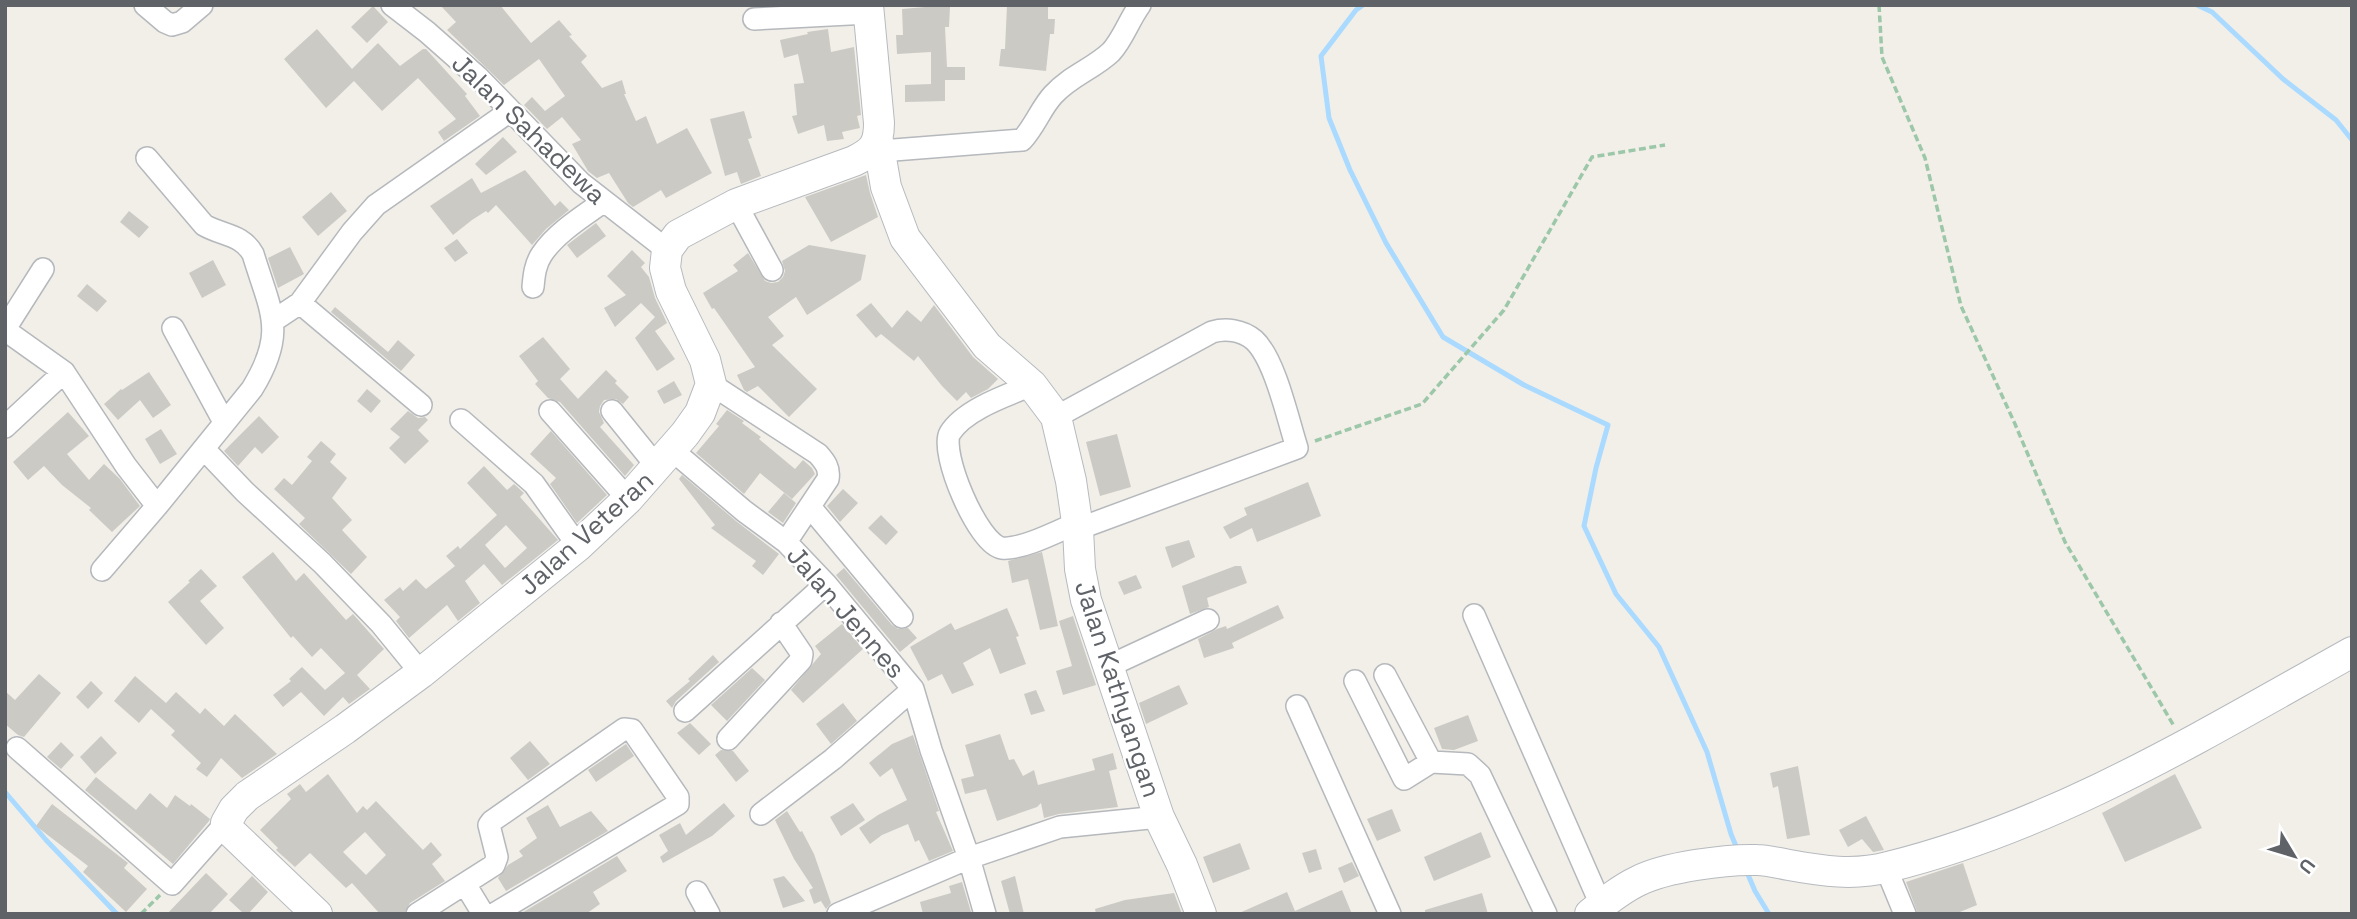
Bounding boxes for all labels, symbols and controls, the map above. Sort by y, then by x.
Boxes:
street label: Jalan Sahadewa [444,46,614,212]
street label: Jalan Veteran [511,463,661,603]
street label: Jalan Jennes [779,539,913,685]
street label: Jalan Kathyangan [1067,576,1169,802]
north arrow [2259,821,2329,891]
text: U [2293,853,2321,879]

